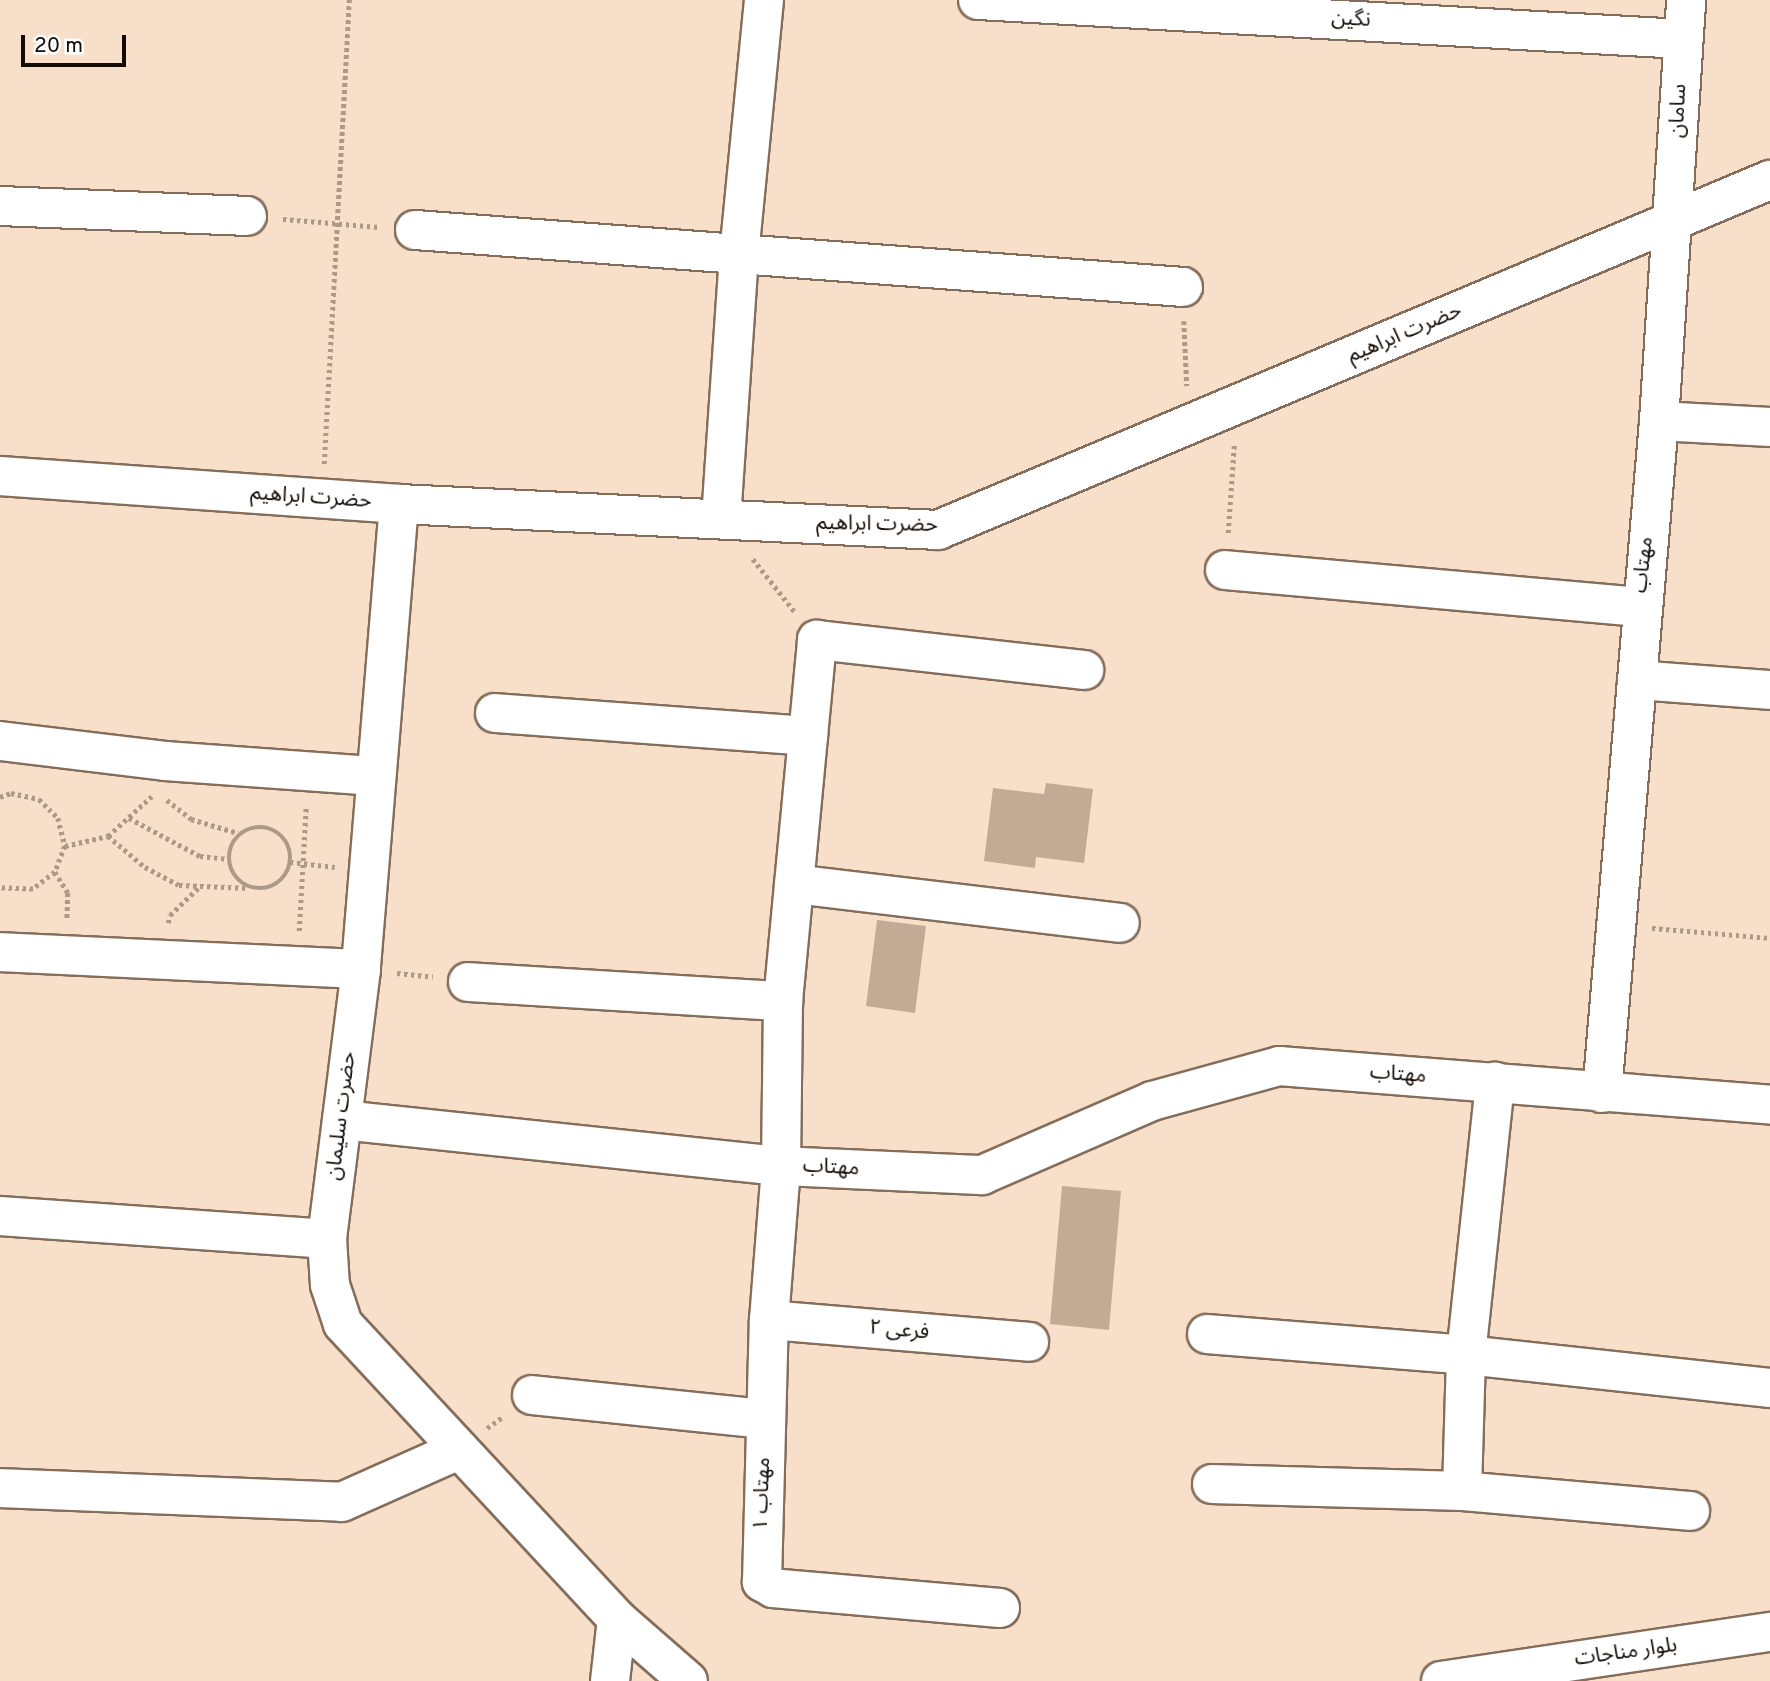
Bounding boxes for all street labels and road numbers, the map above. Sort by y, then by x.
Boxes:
street label: نگین [1331,6,1371,34]
street label: سامان [1665,83,1693,139]
street label: حضرت ابراهیم [1344,299,1466,369]
street label: حضرت ابراهیم [250,481,372,515]
street label: حضرت ابراهیم [816,511,938,539]
street label: مهتاب [1629,536,1659,594]
street label: حضرت سلیمان [322,1050,362,1182]
street label: مهتاب [1369,1060,1427,1090]
street label: مهتاب [802,1154,860,1182]
street label: فرعی ۲ [868,1316,930,1346]
street label: مهتاب ۱ [749,1457,777,1531]
street label: بلوار مناجات [1573,1633,1679,1673]

